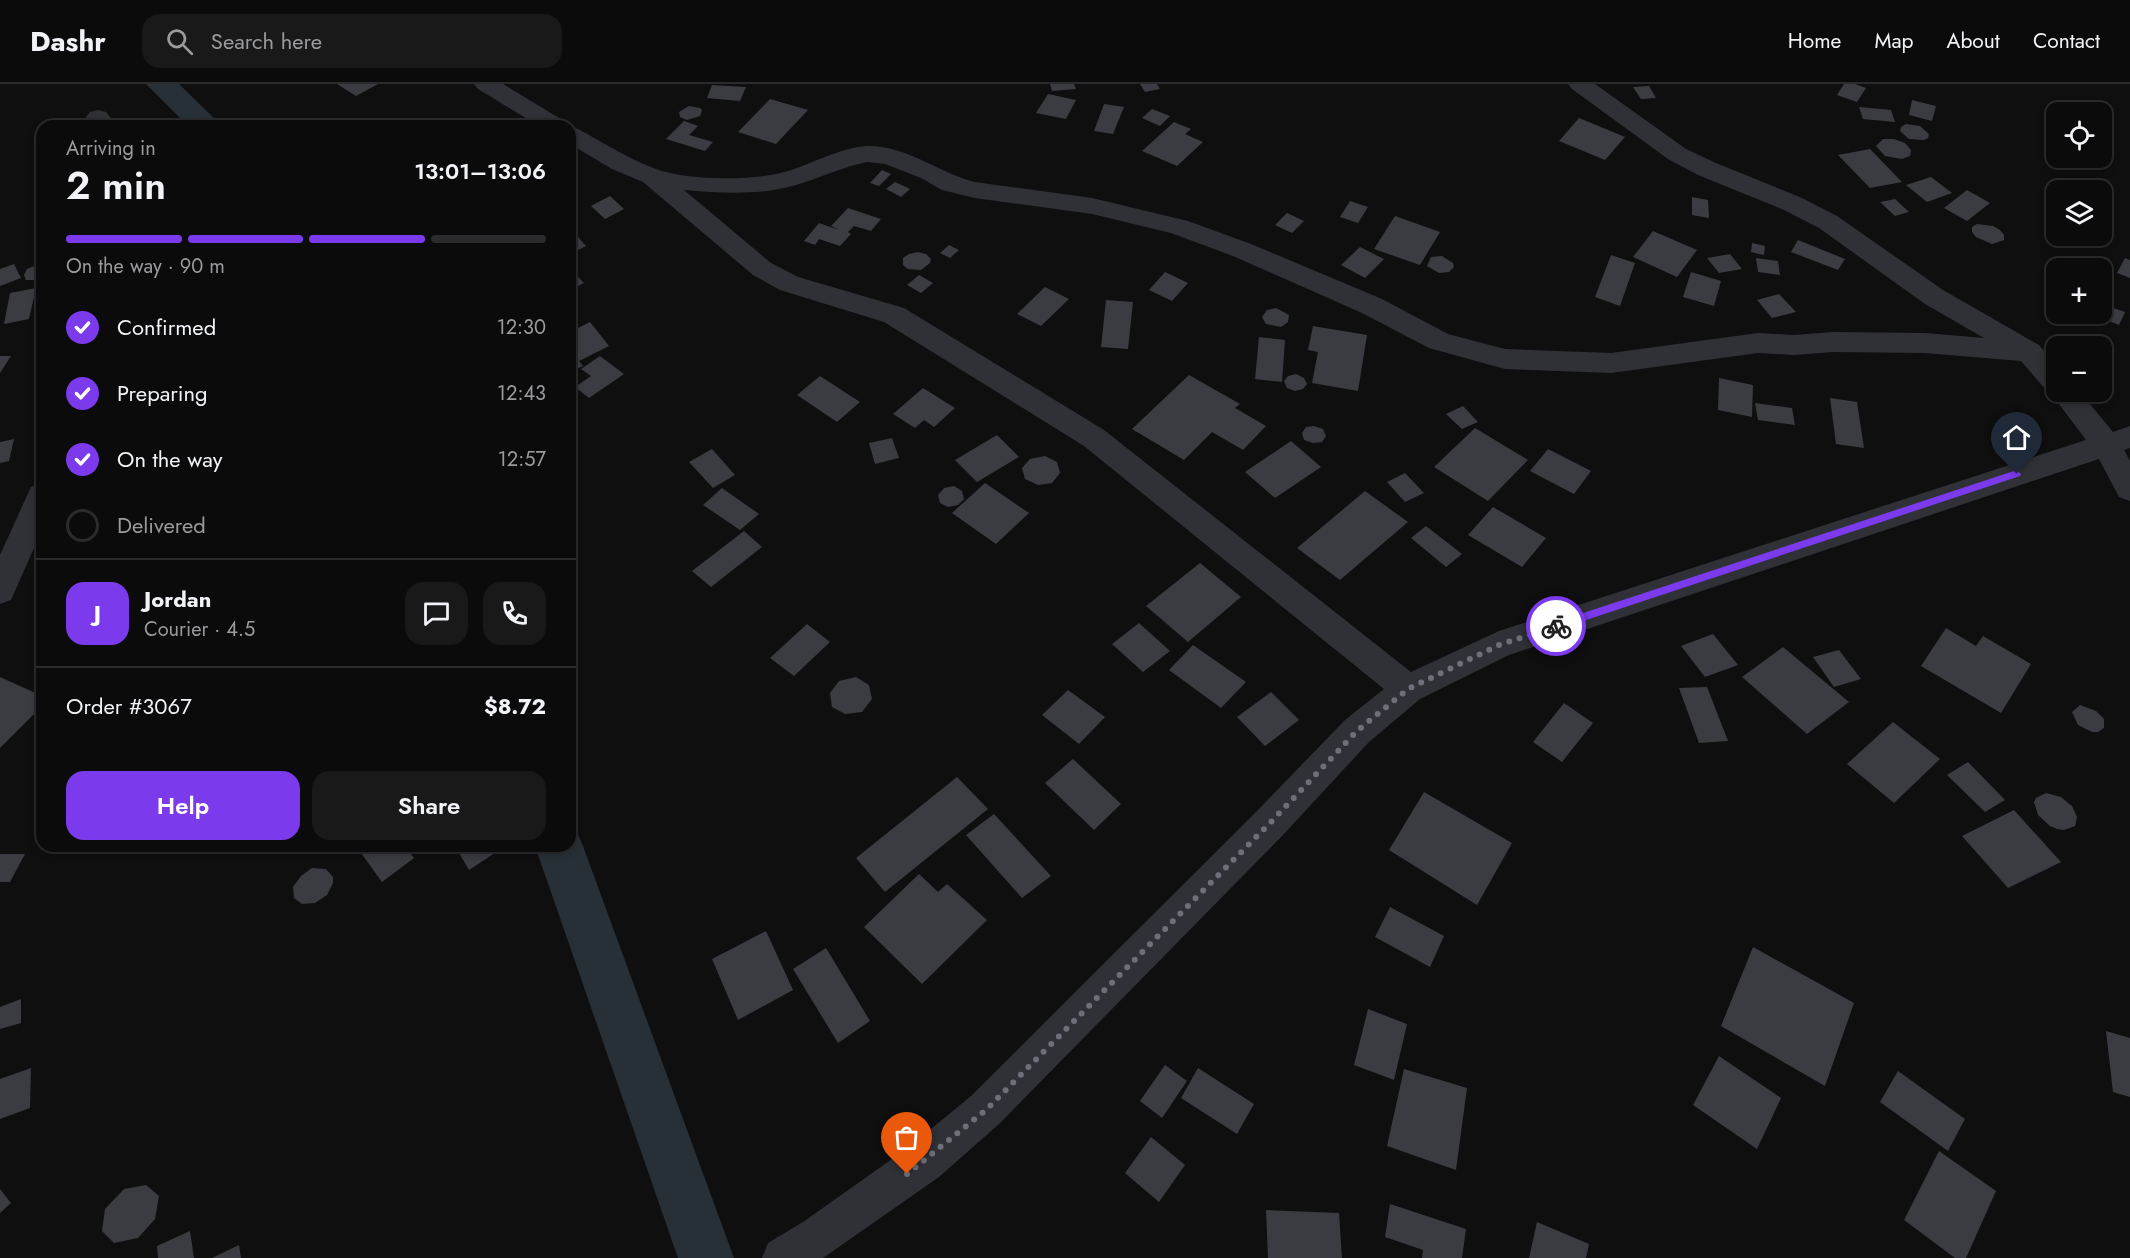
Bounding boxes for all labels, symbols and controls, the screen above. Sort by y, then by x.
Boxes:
search box [142,14,562,68]
text: Dashr [30,21,106,62]
icon: search [163,25,196,58]
text: Search here [211,25,322,57]
text: Home [1788,26,1841,56]
text: Map [1874,26,1914,56]
text: About [1947,26,2000,56]
text: Contact [2033,26,2100,56]
map controls [2046,102,2112,402]
button: locate [2046,102,2112,168]
text: Arriving in [66,134,156,163]
text: 13:01–13:06 [414,155,546,187]
text: 2 min [66,157,166,214]
button: layers [2046,180,2112,246]
text: On the way · 90 m [66,252,225,281]
button: + [2046,258,2112,324]
icon: check [66,311,99,344]
text: Confirmed [117,311,216,343]
text: 12:30 [497,313,546,342]
button: − [2046,336,2112,402]
icon: check [66,377,99,410]
text: Preparing [117,377,208,409]
text: 12:43 [497,379,546,408]
pin [1991,412,2042,474]
icon: home [2000,421,2033,454]
icon: check [66,443,99,476]
text: On the way [117,443,222,475]
text: 12:57 [498,445,546,474]
text: Delivered [117,509,206,541]
button: chat [405,582,468,645]
button: phone [483,582,546,645]
text: Jordan [144,583,211,615]
courier [1526,596,1586,656]
text: J [94,597,101,629]
icon: bike [1540,610,1573,643]
text: Courier · 4.5 [144,615,255,644]
text: Order #3067 [66,690,192,722]
text: $8.72 [484,690,546,722]
button: Help [66,771,300,840]
button: Share [312,771,546,840]
pin [881,1112,932,1174]
icon: bag [890,1121,923,1154]

